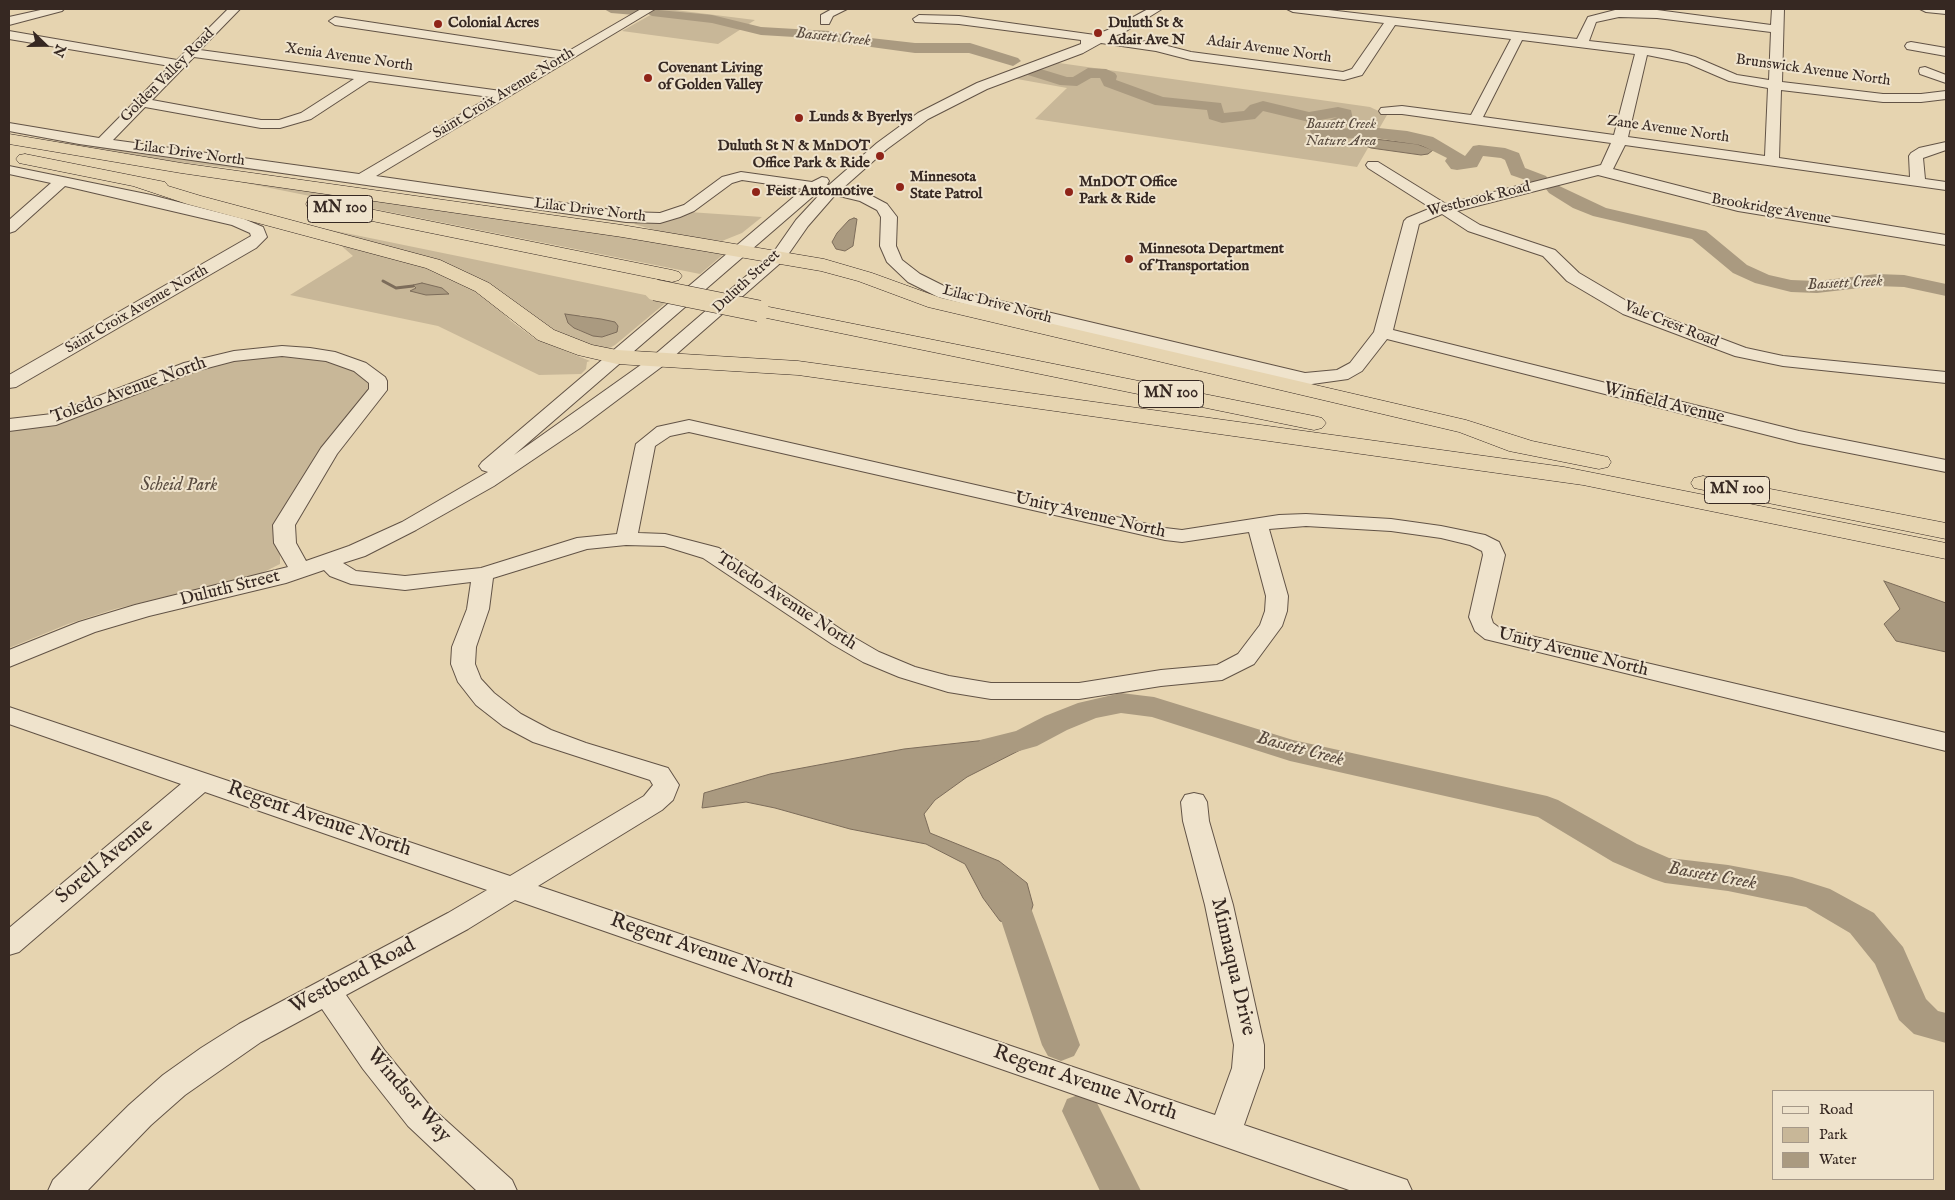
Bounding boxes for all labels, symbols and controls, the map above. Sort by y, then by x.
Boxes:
place label: Colonial Acres [448,15,539,33]
place label: Duluth St & Adair Ave N [1108,15,1185,50]
marker: Colonial Acres [432,18,444,30]
north arrow [20,20,70,70]
street label: Golden Valley Road [117,25,219,127]
water label: Bassett Creek [795,25,871,51]
marker: Duluth St & Adair Ave N [1092,27,1104,39]
street label: Adair Avenue North [1205,32,1333,68]
street label: Xenia Avenue North [284,40,414,76]
text: N [48,42,70,60]
street label: Saint Croix Avenue North [430,45,578,143]
street label: Brunswick Avenue North [1734,51,1892,91]
place label: Covenant Living of Golden Valley [658,60,763,95]
marker: Covenant Living of Golden Valley [642,72,654,84]
place label: Lunds & Byerlys [809,109,913,127]
marker: Lunds & Byerlys [793,112,805,124]
street label: Zane Avenue North [1606,112,1730,148]
park label: Bassett Creek Nature Area [1306,116,1376,151]
street label: Lilac Drive North [132,137,246,171]
place label: Duluth St N & MnDOT Office Park & Ride [718,138,870,173]
marker: Duluth St N & MnDOT Office Park & Ride [874,150,886,162]
place label: Minnesota State Patrol [910,169,982,204]
place label: MnDOT Office Park & Ride [1079,174,1177,209]
street label: Westbrook Road [1426,178,1532,222]
marker: Minnesota State Patrol [894,181,906,193]
place label: Feist Automotive [766,183,873,201]
marker: Feist Automotive [750,186,762,198]
marker: MnDOT Office Park & Ride [1063,186,1075,198]
street label: Brookridge Avenue [1710,191,1832,229]
road number: MN 100 [308,195,372,222]
street label: Lilac Drive North [533,195,647,227]
place label: Minnesota Department of Transportation [1139,241,1284,276]
street label: Duluth Street [710,246,784,318]
marker: Minnesota Department of Transportation [1123,253,1135,265]
street label: Saint Croix Avenue North [62,262,212,358]
water label: Bassett Creek [1807,272,1883,296]
street label: Lilac Drive North [940,282,1054,328]
street label: Vale Crest Road [1621,298,1721,352]
street label: Toledo Avenue North [48,353,210,429]
street label: Winfield Avenue [1601,379,1727,429]
road number: MN 100 [1138,380,1204,408]
park label: Scheid Park [141,475,217,497]
road number: MN 100 [1704,476,1770,504]
street label: Unity Avenue North [1012,488,1168,544]
street label: Toledo Avenue North [712,548,860,656]
street label: Duluth Street [178,566,282,612]
street label: Unity Avenue North [1496,624,1650,682]
water label: Bassett Creek [1254,727,1346,773]
street label: Regent Avenue North [224,777,414,863]
street label: Sorell Avenue [51,814,159,910]
water label: Bassett Creek [1666,858,1758,896]
street label: Minnaqua Drive [1204,896,1260,1038]
street label: Regent Avenue North [607,909,797,995]
street label: Westbend Road [286,933,420,1021]
street label: Regent Avenue North [990,1041,1180,1127]
street label: Windsor Way [360,1044,456,1148]
legend [1772,1090,1935,1180]
text: Road [1819,1100,1853,1119]
text: Park [1819,1125,1848,1144]
text: Water [1819,1150,1856,1169]

